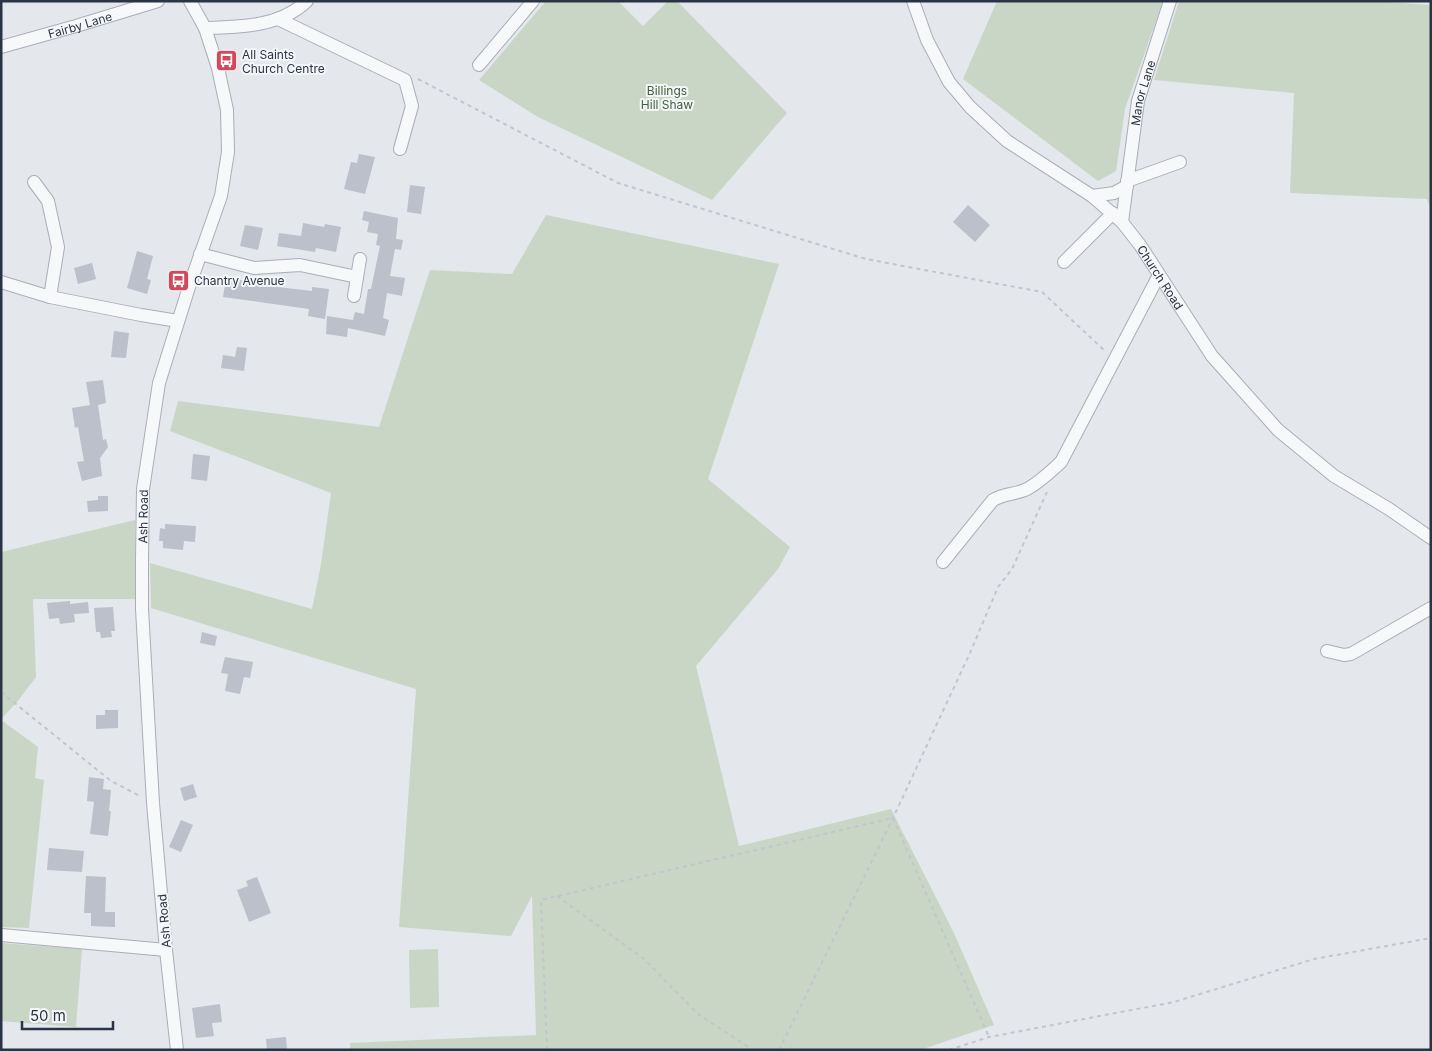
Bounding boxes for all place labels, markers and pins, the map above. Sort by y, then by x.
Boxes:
place label: All Saints Church Centre [242,47,325,76]
bus stop icon: All Saints Church Centre [214,49,238,73]
bus stop icon: Chantry Avenue [166,268,190,292]
place label: Chantry Avenue [194,273,285,288]

